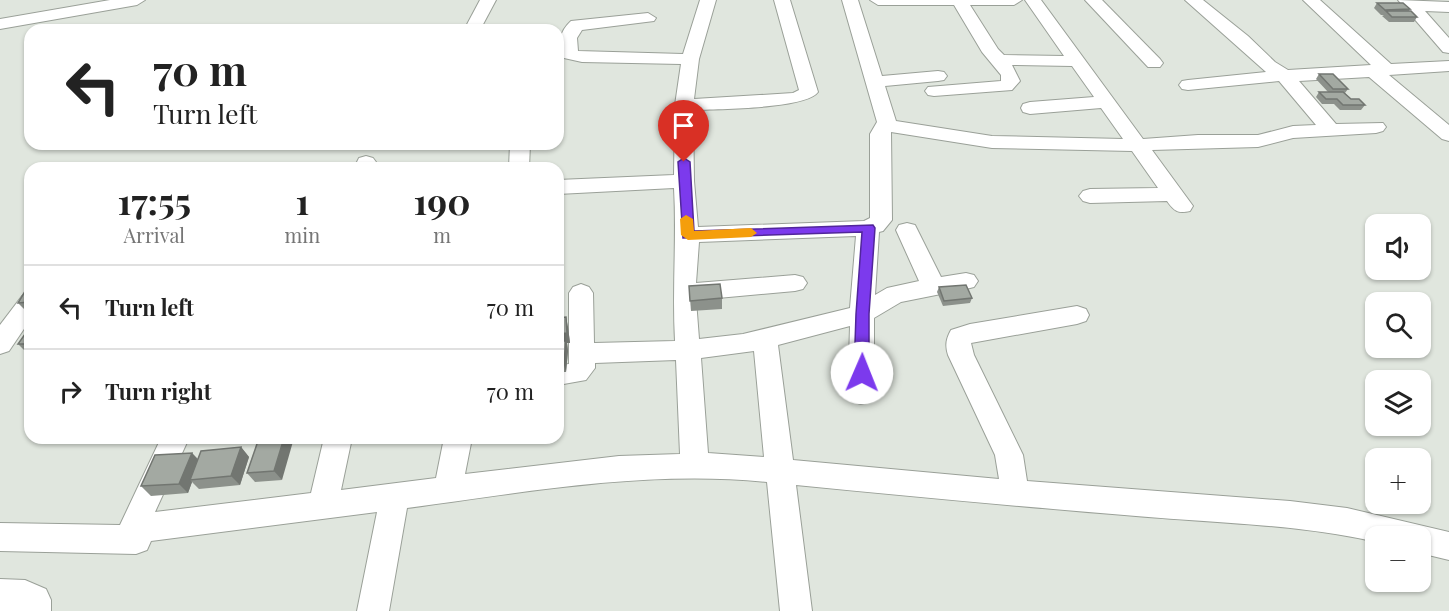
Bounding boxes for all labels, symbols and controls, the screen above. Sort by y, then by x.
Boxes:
text: 70 m [153,41,247,97]
icon: left [54,48,132,126]
text: Turn left [153,95,257,131]
pin [658,100,709,162]
icon: arrive [667,109,700,142]
text: 17:55 [117,176,191,224]
text: 1 [295,176,309,224]
text: 190 [414,176,471,224]
map controls [1365,214,1431,592]
button: sound [1365,214,1431,280]
text: Arrival [123,221,185,248]
text: min [285,221,320,248]
text: m [433,221,451,248]
icon: left [54,291,87,324]
text: Turn left [105,292,194,322]
text: 70 m [487,292,534,322]
button: search [1365,292,1431,358]
position arrow [830,341,894,405]
button: layers [1365,370,1431,436]
icon: right [54,375,87,408]
text: Turn right [105,376,211,406]
text: 70 m [487,376,534,406]
button: + [1365,448,1431,514]
button: − [1365,526,1431,592]

